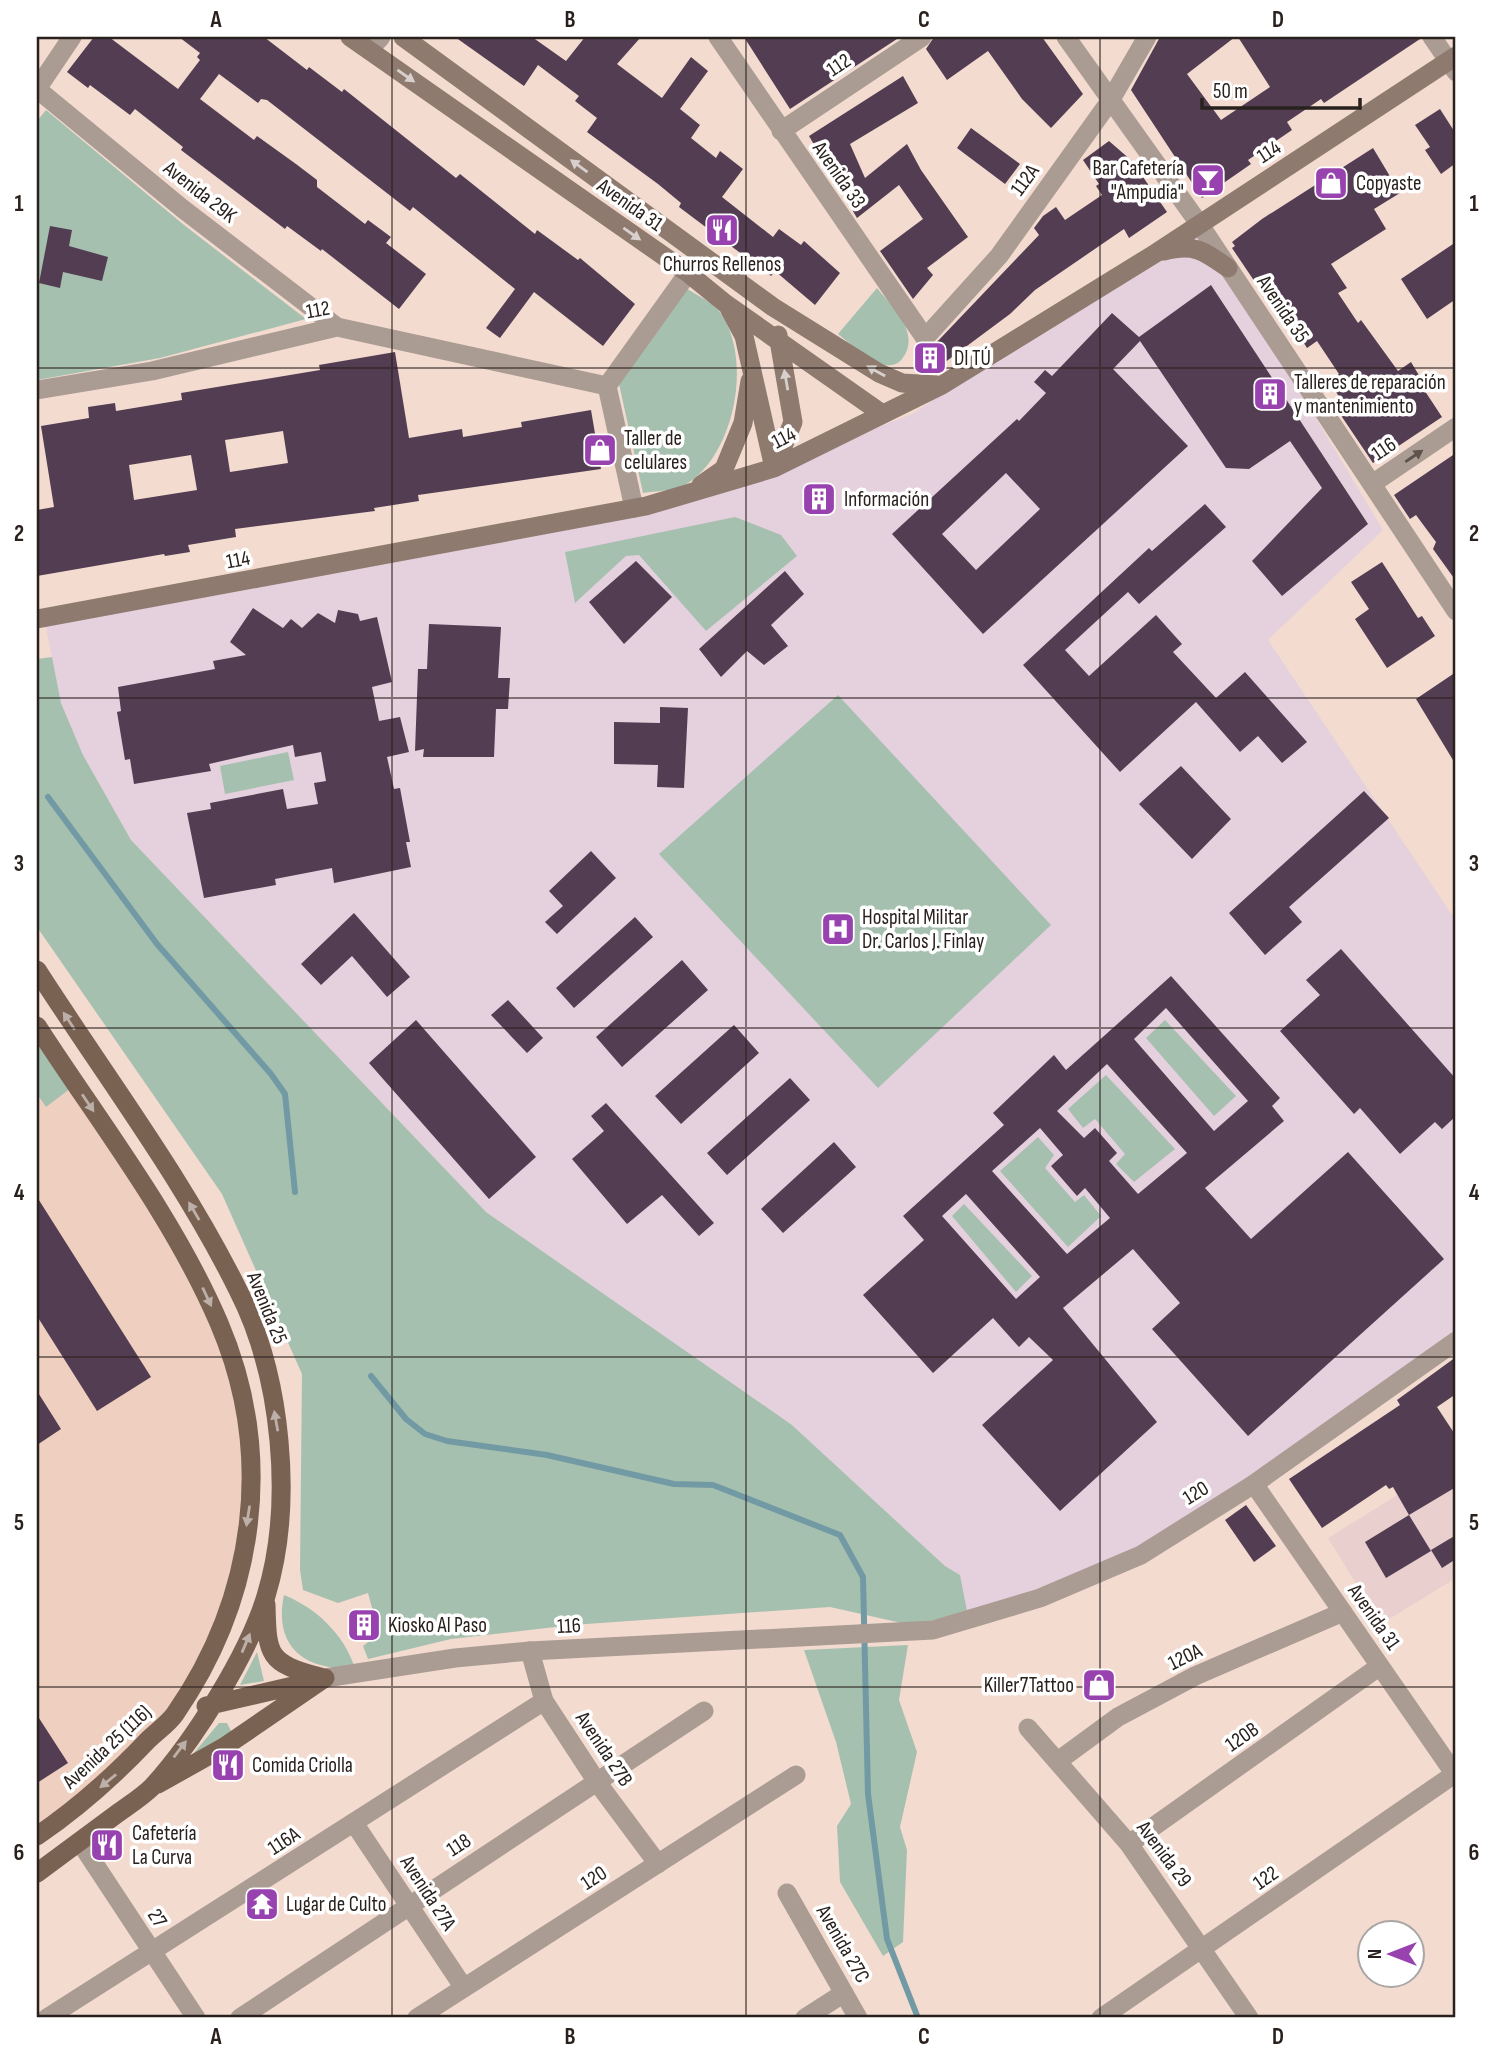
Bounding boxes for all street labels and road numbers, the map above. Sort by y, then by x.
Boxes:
street label: 112 [822,48,856,82]
street label: 114 [1252,135,1286,169]
street label: Avenida 33 [806,136,871,213]
street label: Avenida 29K [158,155,242,229]
street label: 112A [1005,159,1045,201]
street label: Avenida 31 [592,173,668,237]
street label: Avenida 35 [1251,270,1314,347]
street label: 112 [304,296,332,324]
street label: 114 [768,421,800,454]
street label: 116 [1367,432,1401,466]
street label: 114 [224,545,252,575]
street label: Avenida 25 [241,1267,293,1348]
street label: 120 [1179,1476,1213,1510]
street label: Avenida 31 [1342,1579,1406,1655]
street label: 116 [556,1613,582,1639]
street label: 120A [1164,1638,1207,1676]
street label: Avenida 25 (116) [57,1700,156,1795]
street label: Avenida 27B [569,1706,638,1791]
street label: 120B [1221,1717,1263,1757]
street label: Avenida 29 [1130,1815,1197,1892]
street label: 116A [263,1821,305,1860]
street label: 118 [442,1828,476,1862]
street label: Avenida 27A [394,1850,462,1936]
street label: 120 [576,1861,612,1895]
street label: 122 [1249,1861,1283,1895]
street label: Avenida 27C [810,1900,875,1987]
street label: 27 [142,1904,172,1932]

